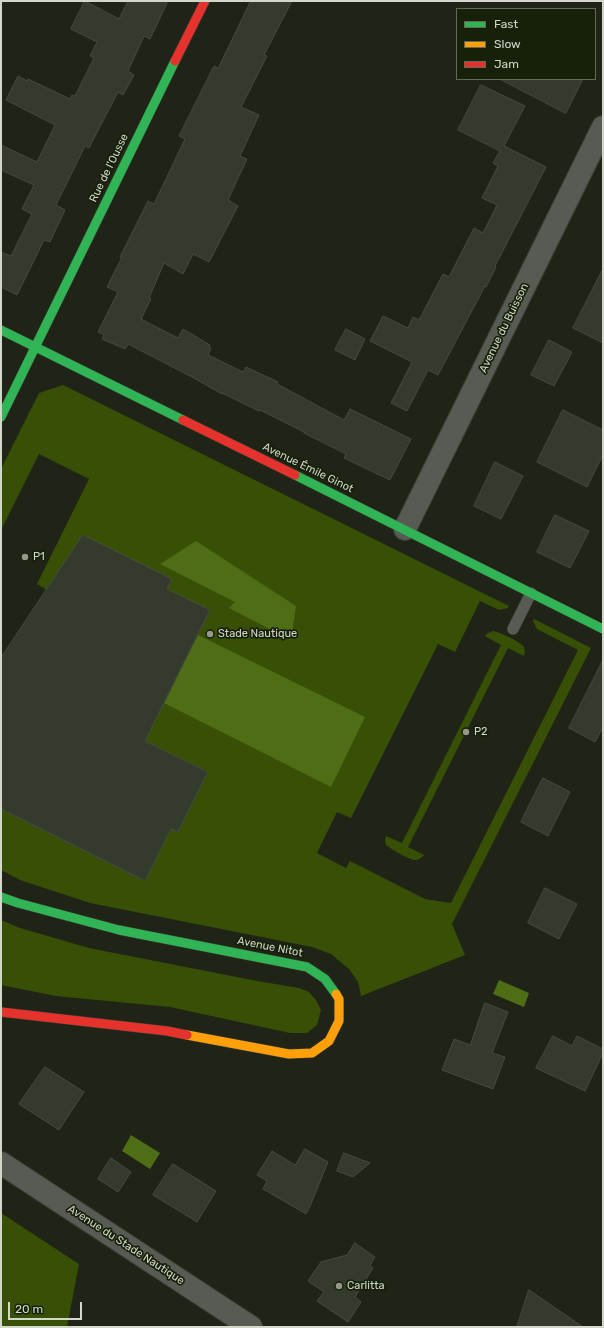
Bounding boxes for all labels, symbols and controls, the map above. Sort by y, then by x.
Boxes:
legend [456,8,596,80]
text: Fast [494,17,518,31]
text: Slow [494,37,521,51]
text: Jam [494,57,519,71]
street label: Rue de l'Ousse [87,132,131,204]
street label: Avenue du Buisson [477,281,531,375]
street label: Avenue Émile Ginot [261,440,355,496]
place label: P1 [33,550,45,564]
marker: P1 [20,552,30,562]
place label: Stade Nautique [218,627,297,641]
marker: Stade Nautique [205,629,215,639]
place label: P2 [474,725,488,739]
marker: P2 [461,727,471,737]
street label: Avenue Nitot [236,934,304,960]
street label: Avenue du Stade Nautique [65,1202,187,1288]
place label: Carlitta [347,1279,385,1293]
marker: Carlitta [334,1281,344,1291]
scale bar [10,1294,84,1320]
text: 20 m [15,1302,43,1316]

